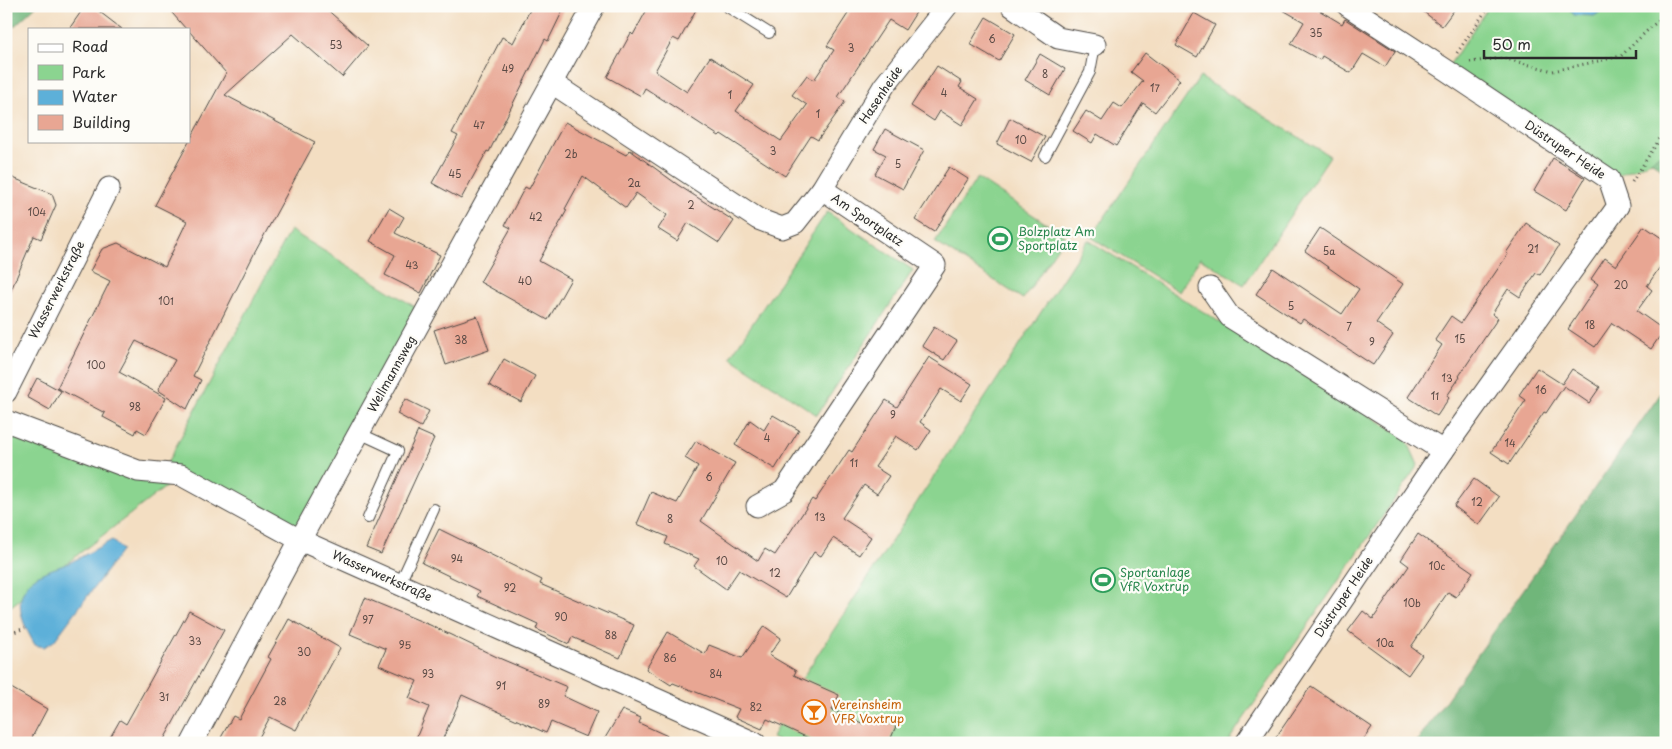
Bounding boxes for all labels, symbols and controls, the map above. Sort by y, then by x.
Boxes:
house number: 35 [1310,25,1322,40]
legend [28,28,190,142]
scale bar [1484,28,1637,60]
house number: 6 [988,31,996,46]
text: 50 m [1492,32,1531,55]
text: Road [72,34,108,57]
house number: 53 [330,37,342,52]
house number: 3 [848,40,854,55]
text: Park [72,60,106,83]
house number: 49 [502,61,514,76]
street label: Hasenheide [854,62,906,127]
house number: 8 [1042,66,1048,81]
house number: 17 [1150,80,1161,95]
text: Water [72,84,117,107]
house number: 4 [941,85,948,100]
house number: 1 [728,87,732,102]
house number: 1 [816,106,820,121]
text: Building [72,110,131,133]
street label: Düstruper Heide [1521,115,1610,183]
house number: 47 [473,117,486,132]
house number: 10 [1015,132,1027,147]
house number: 3 [770,143,776,158]
house number: 2b [565,146,578,161]
house number: 5 [895,156,901,171]
house number: 45 [449,166,461,181]
house number: 2a [627,175,641,190]
street label: Am Sportplatz [828,188,907,250]
house number: 2 [687,197,695,212]
house number: 104 [28,204,47,219]
house number: 42 [529,209,543,224]
place label: Bolzplatz Am Sportplatz [1018,222,1095,254]
sports icon: Bolzplatz Am Sportplatz [987,226,1013,252]
street label: Wasserwerkstraße [24,237,89,342]
house number: 21 [1527,241,1539,256]
house number: 5a [1323,243,1336,258]
house number: 43 [406,257,419,272]
house number: 40 [518,273,532,288]
house number: 20 [1614,277,1628,292]
house number: 101 [158,293,174,308]
house number: 5 [1288,298,1294,313]
house number: 18 [1585,317,1595,332]
house number: 7 [1346,319,1352,334]
house number: 15 [1455,331,1465,346]
street label: Wellmannsweg [363,332,420,415]
house number: 38 [455,332,467,347]
house number: 9 [1369,334,1375,349]
house number: 100 [86,357,106,372]
house number: 13 [1441,370,1453,385]
house number: 16 [1535,382,1547,397]
house number: 11 [1431,388,1439,403]
house number: 98 [129,399,141,414]
house number: 9 [890,407,896,422]
house number: 4 [764,430,771,445]
house number: 14 [1504,435,1516,450]
house number: 11 [850,455,858,470]
house number: 6 [705,469,713,484]
house number: 12 [1471,494,1483,509]
house number: 13 [814,509,826,524]
house number: 8 [667,511,673,526]
street label: Wasserwerkstraße [330,545,435,605]
house number: 94 [451,551,464,566]
street label: Düstruper Heide [1309,552,1377,641]
house number: 10 [716,553,728,568]
house number: 10c [1429,558,1446,573]
place label: Sportanlage VfR Voxtrup [1120,563,1190,595]
house number: 12 [769,565,781,580]
sports icon: Sportanlage VfR Voxtrup [1090,567,1116,593]
house number: 92 [504,580,516,595]
house number: 10b [1403,595,1421,610]
house number: 90 [554,609,568,624]
house number: 97 [362,612,374,627]
house number: 88 [605,627,617,642]
house number: 33 [188,633,202,648]
house number: 10a [1376,635,1395,650]
house number: 95 [399,637,411,652]
house number: 30 [297,644,311,659]
house number: 86 [664,650,677,665]
house number: 93 [422,666,434,681]
house number: 84 [710,666,723,681]
house number: 91 [496,678,506,693]
house number: 31 [159,689,169,704]
house number: 28 [273,693,287,708]
place label: Vereinsheim VFR Voxtrup [832,695,904,727]
house number: 89 [538,696,550,711]
house number: 82 [750,699,762,714]
bar icon: Vereinsheim VFR Voxtrup [801,699,827,725]

